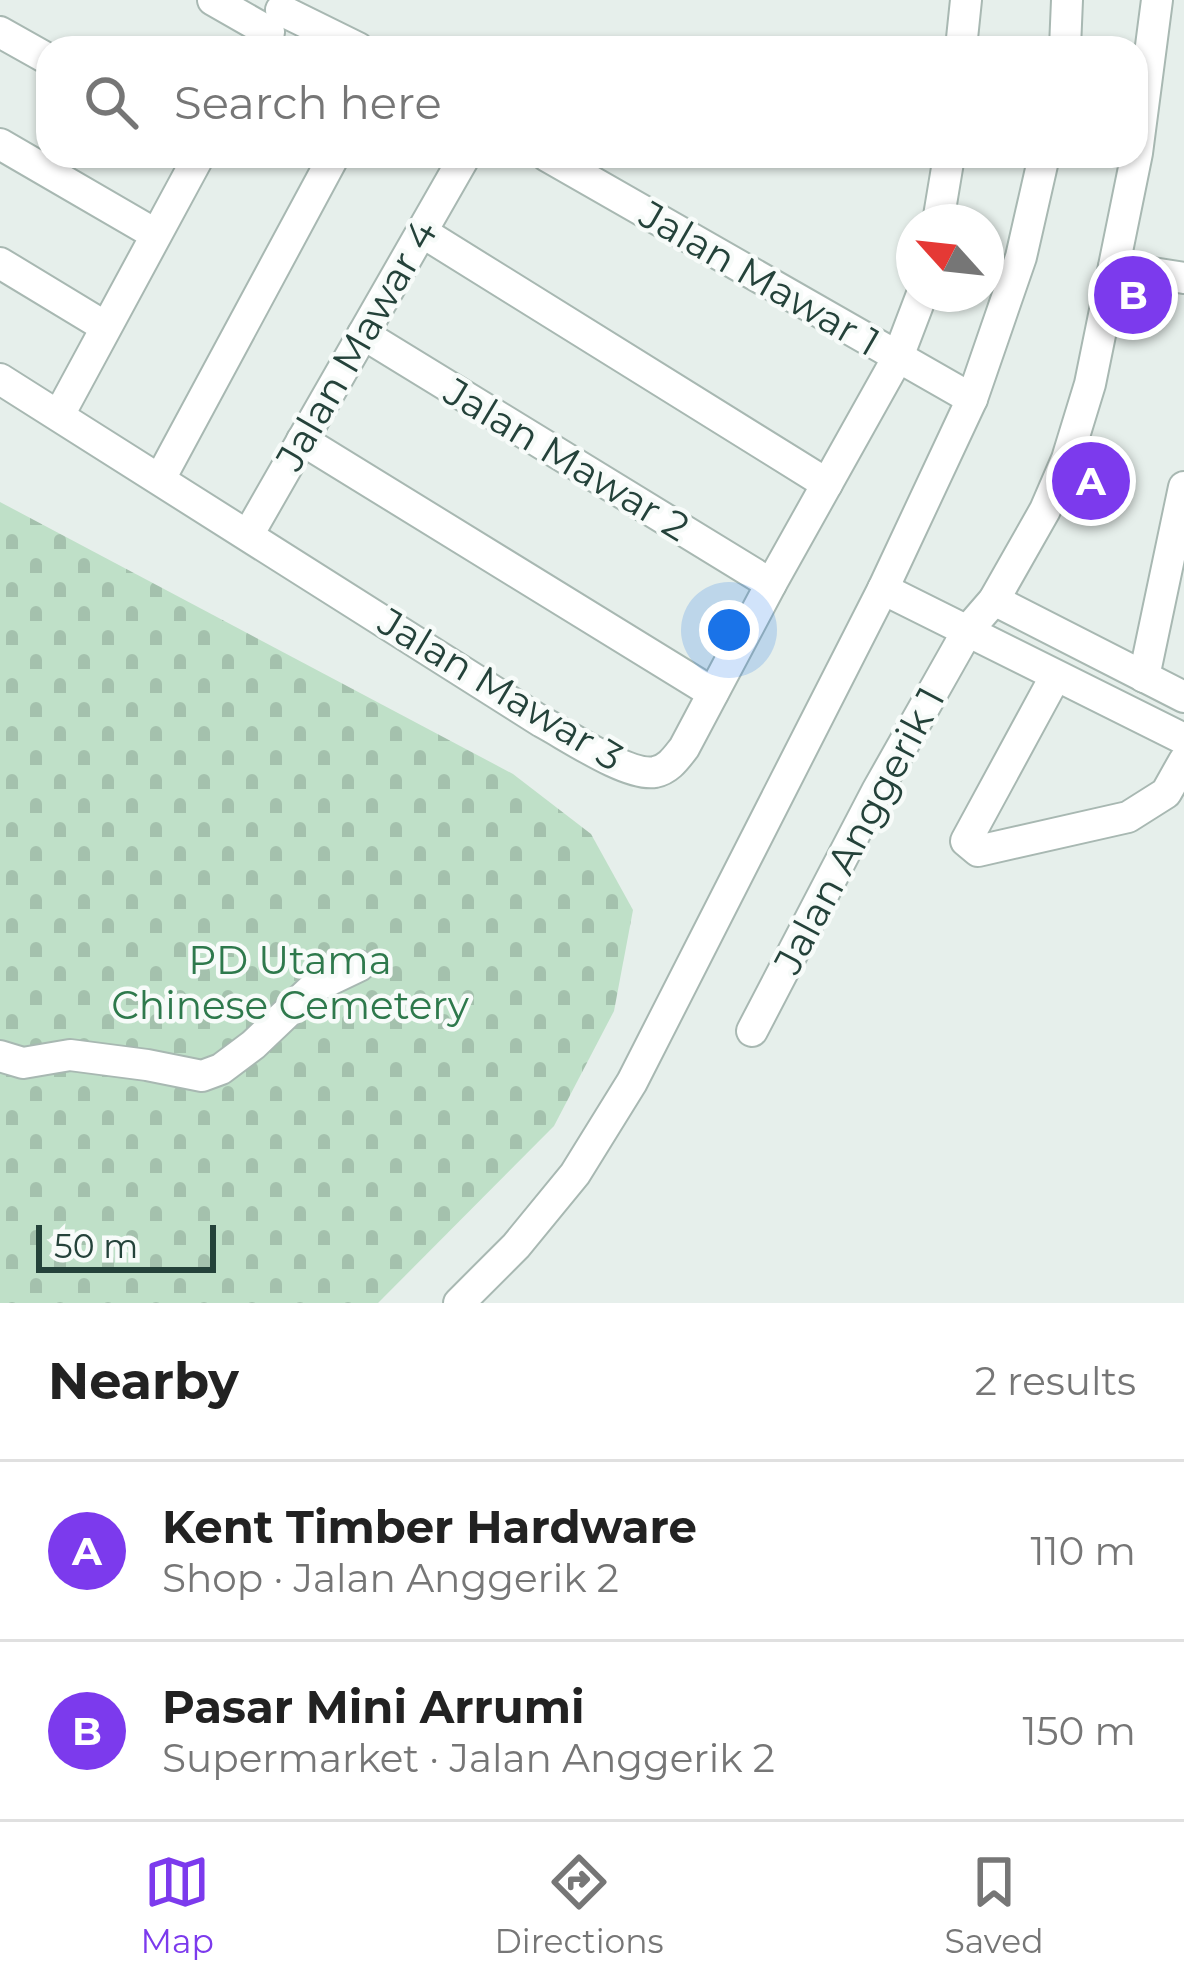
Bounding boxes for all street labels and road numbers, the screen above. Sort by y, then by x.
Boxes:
street label: Jalan Mawar 1 [631,189,888,366]
street label: Jalan Mawar 4 [265,211,447,479]
street label: Jalan Mawar 2 [435,367,698,551]
street label: Jalan Mawar 3 [369,597,632,781]
street label: Jalan Anggerik 1 [763,679,955,982]

